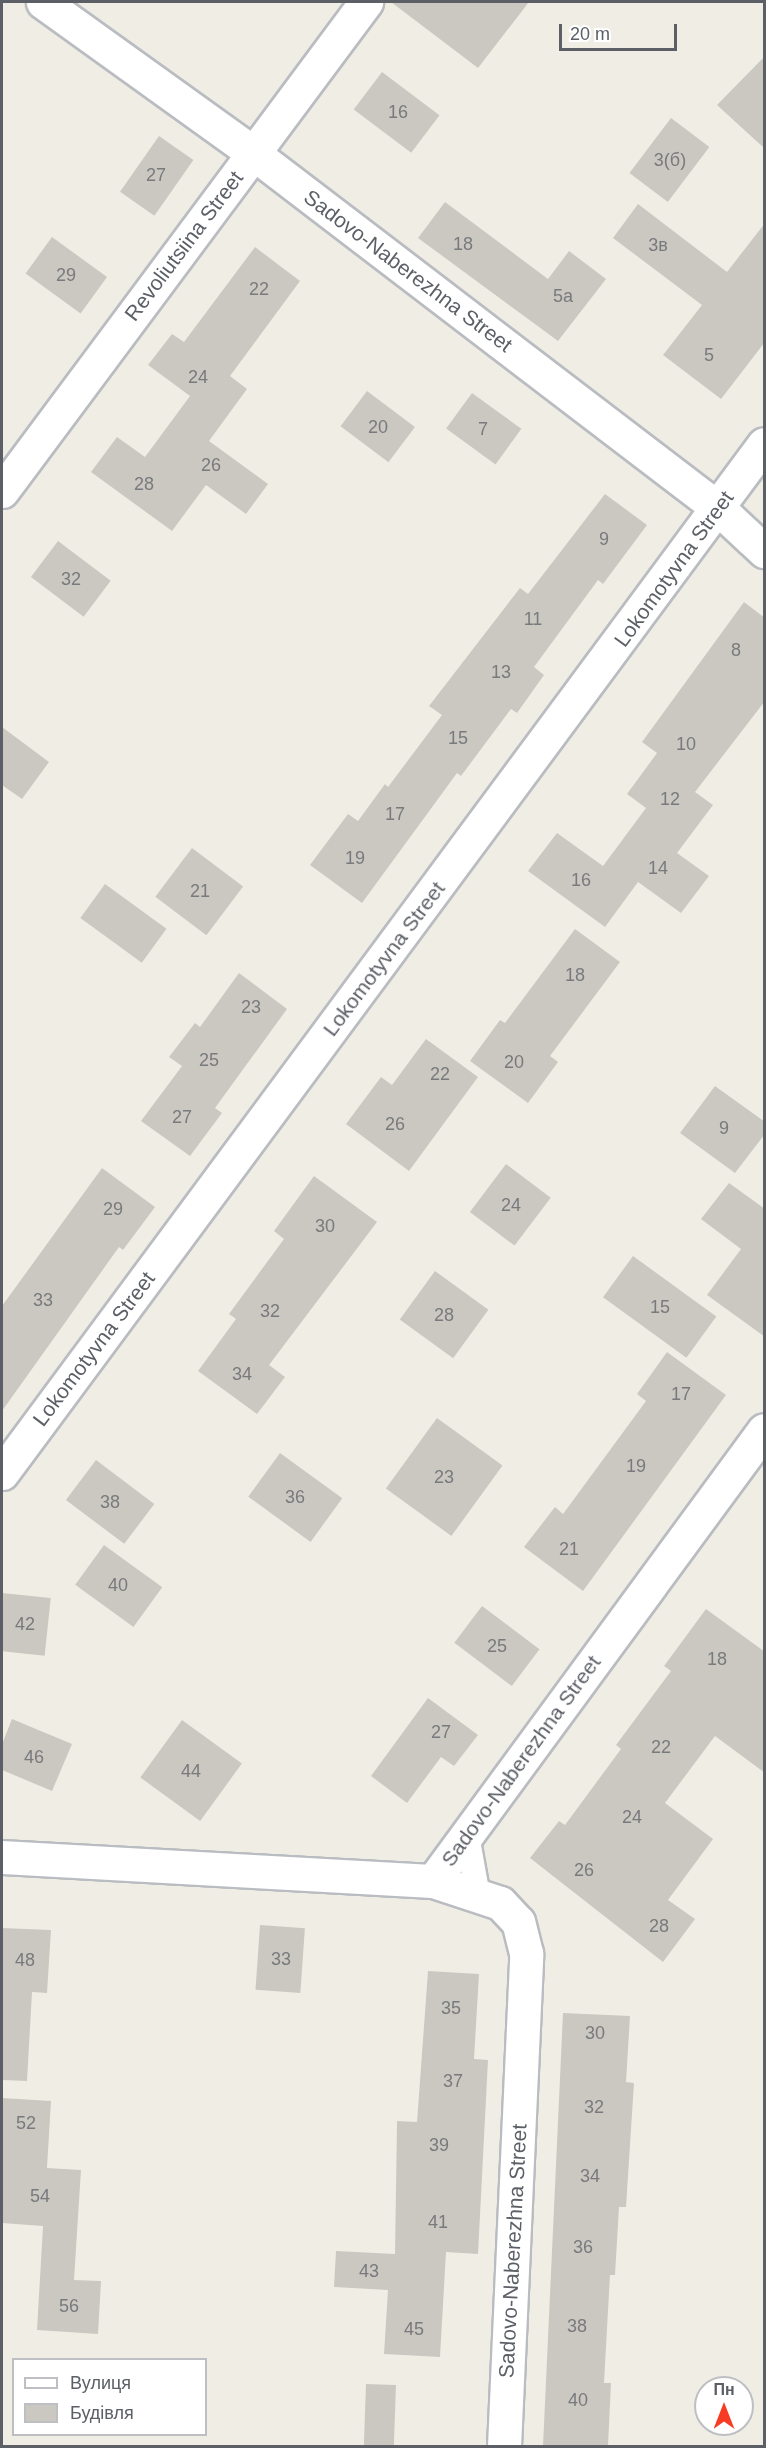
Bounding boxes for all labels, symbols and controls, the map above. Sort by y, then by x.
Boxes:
scale bar [562,12,680,50]
text: 20 m [570,24,610,44]
house number: 16 [388,101,408,123]
house number: 3(б) [654,149,686,171]
house number: 27 [146,164,166,186]
street label: Revoliutsiina Street [119,166,249,326]
street label: Sadovo-Naberezhna Street [299,184,517,358]
house number: 18 [453,233,473,255]
house number: 3в [648,234,668,256]
house number: 29 [56,264,76,286]
house number: 22 [249,278,269,300]
house number: 5а [553,285,573,307]
house number: 5 [704,344,714,366]
house number: 24 [188,366,208,388]
house number: 20 [368,416,388,438]
house number: 7 [478,418,488,440]
house number: 26 [201,454,221,476]
house number: 28 [134,473,154,495]
street label: Lokomotyvna Street [609,486,739,652]
house number: 9 [599,528,609,550]
house number: 32 [61,568,81,590]
house number: 11 [524,608,542,630]
house number: 8 [731,639,741,661]
house number: 13 [491,661,511,683]
house number: 15 [448,727,468,749]
house number: 10 [676,733,696,755]
house number: 12 [660,788,680,810]
house number: 17 [385,803,405,825]
house number: 19 [345,847,365,869]
house number: 14 [648,857,668,879]
house number: 16 [571,869,591,891]
street label: Lokomotyvna Street [318,877,450,1041]
house number: 21 [190,880,210,902]
house number: 18 [565,964,585,986]
house number: 23 [241,996,261,1018]
house number: 25 [199,1049,219,1071]
house number: 20 [504,1051,524,1073]
house number: 22 [430,1063,450,1085]
house number: 27 [172,1106,192,1128]
house number: 26 [385,1113,405,1135]
house number: 9 [719,1117,729,1139]
house number: 24 [501,1194,521,1216]
house number: 29 [103,1198,123,1220]
house number: 30 [315,1215,335,1237]
street label: Lokomotyvna Street [28,1267,160,1431]
house number: 33 [33,1289,53,1311]
house number: 15 [650,1296,670,1318]
house number: 32 [260,1300,280,1322]
house number: 28 [434,1304,454,1326]
house number: 34 [232,1363,252,1385]
house number: 17 [671,1383,691,1405]
house number: 19 [626,1455,646,1477]
house number: 23 [434,1466,454,1488]
house number: 36 [285,1486,305,1508]
house number: 38 [100,1491,120,1513]
house number: 21 [559,1538,579,1560]
house number: 40 [108,1574,128,1596]
house number: 42 [15,1613,35,1635]
house number: 25 [487,1635,507,1657]
house number: 18 [707,1648,727,1670]
street label: Sadovo-Naberezhna Street [436,1651,606,1871]
house number: 27 [431,1721,451,1743]
house number: 22 [651,1736,671,1758]
house number: 46 [24,1746,44,1768]
house number: 44 [181,1760,201,1782]
house number: 24 [622,1806,642,1828]
house number: 26 [574,1859,594,1881]
house number: 28 [649,1915,669,1937]
house number: 33 [271,1948,291,1970]
house number: 48 [15,1949,35,1971]
house number: 35 [441,1997,461,2019]
house number: 30 [585,2022,605,2044]
house number: 37 [443,2070,463,2092]
house number: 32 [584,2096,604,2118]
house number: 52 [16,2112,36,2134]
street label: Sadovo-Naberezhna Street [494,2123,532,2379]
house number: 39 [429,2134,449,2156]
house number: 34 [580,2165,600,2187]
house number: 54 [30,2185,50,2207]
house number: 41 [428,2211,448,2233]
house number: 36 [573,2236,593,2258]
house number: 43 [359,2260,379,2282]
house number: 56 [59,2295,79,2317]
house number: 38 [567,2315,587,2337]
house number: 45 [404,2318,424,2340]
legend [12,2358,207,2436]
text: Вулиця [70,2373,131,2393]
north arrow [694,2376,754,2436]
text: Пн [713,2381,735,2398]
house number: 40 [568,2389,588,2411]
text: Будівля [70,2403,134,2423]

